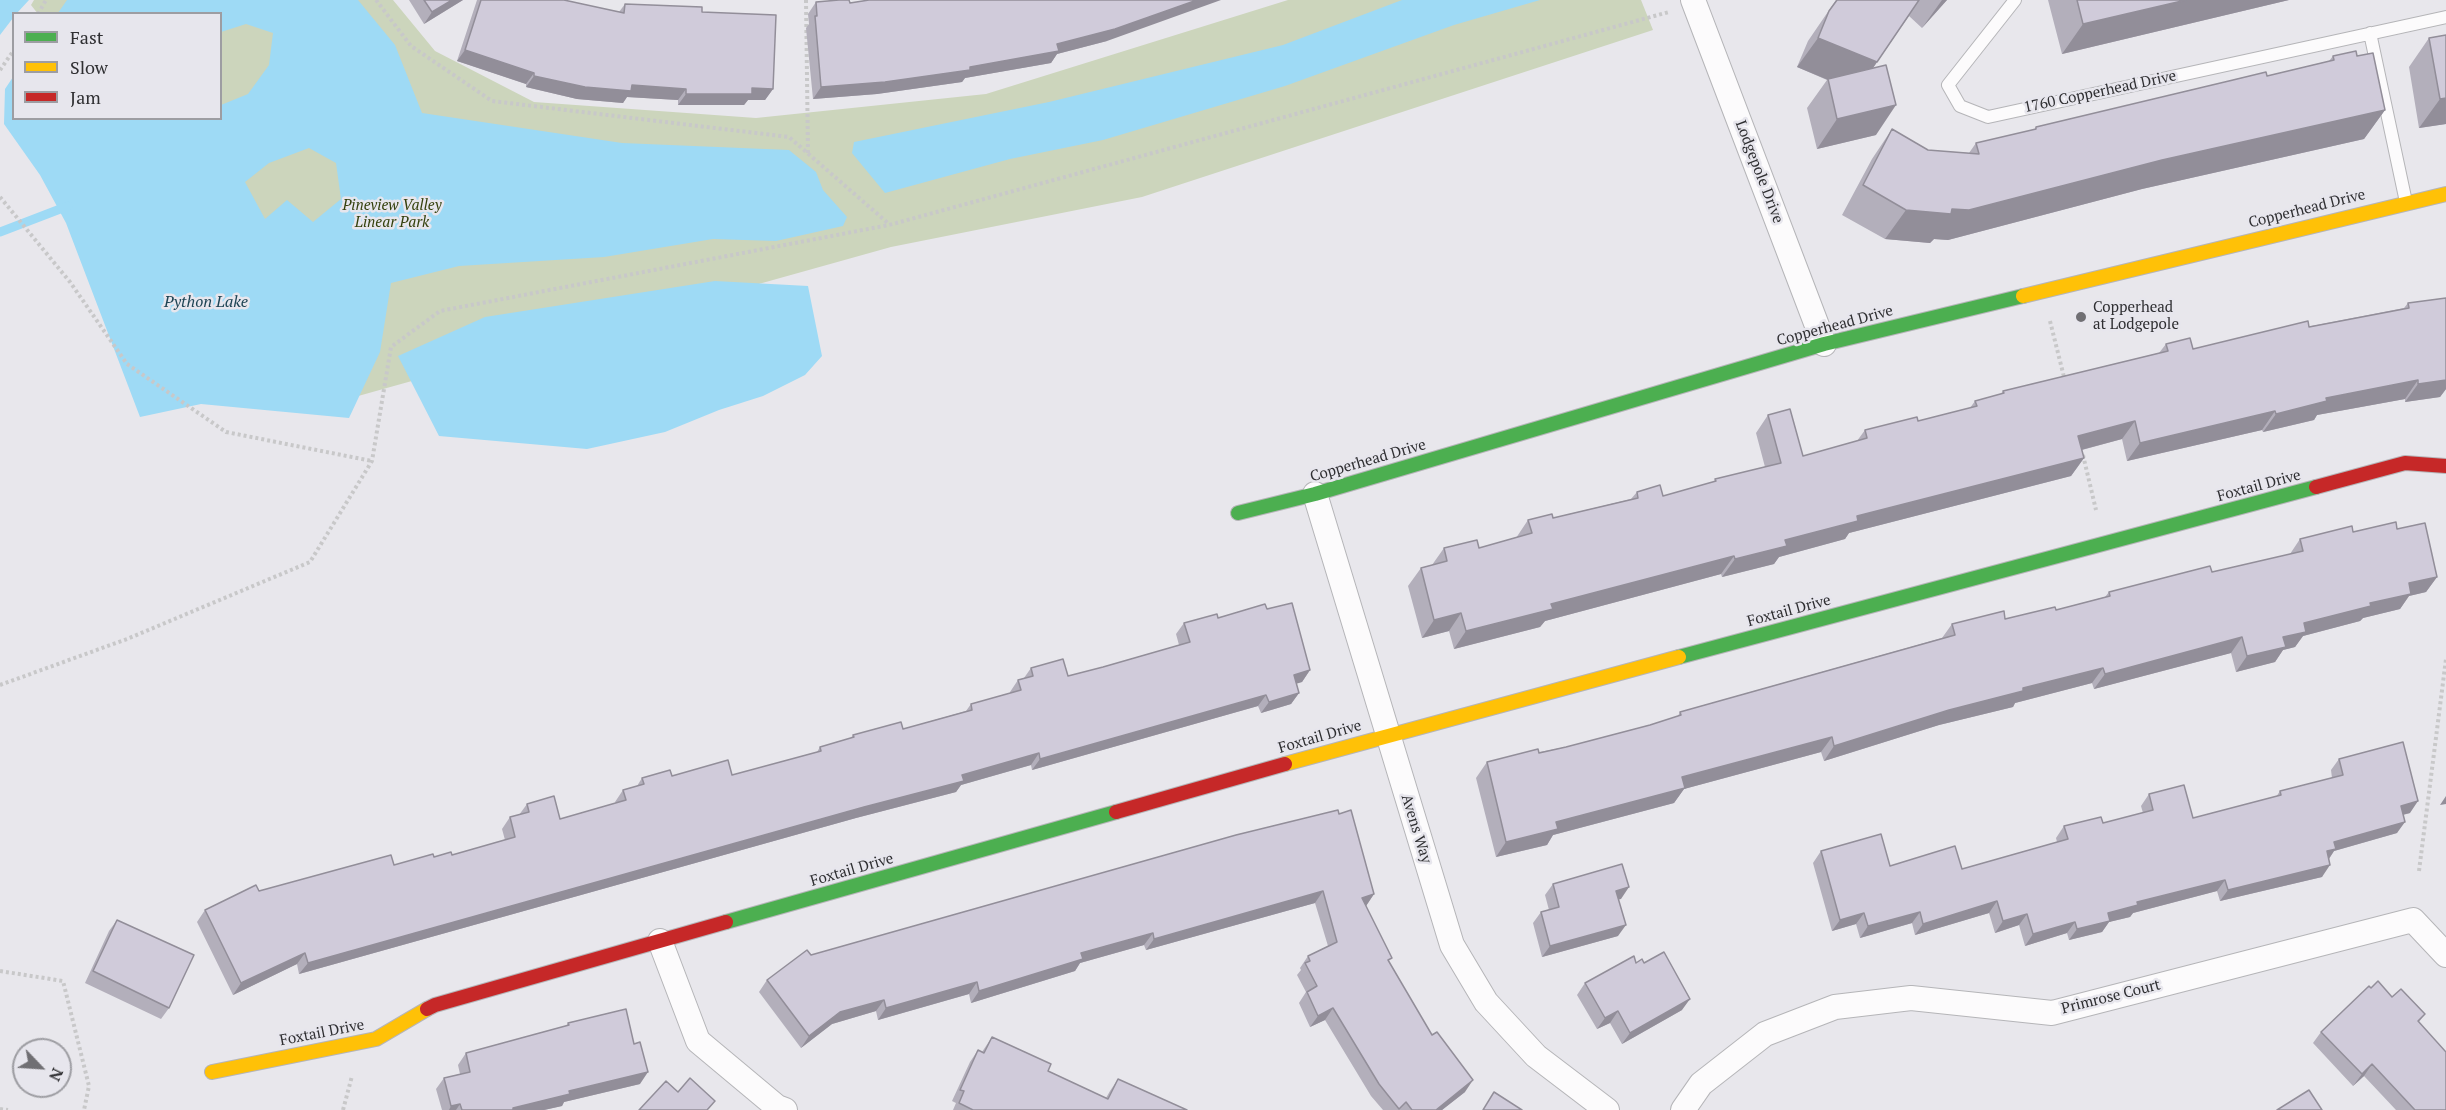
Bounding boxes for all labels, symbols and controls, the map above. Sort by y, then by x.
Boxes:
legend [12,12,222,120]
text: Fast [70,25,103,49]
text: Slow [70,55,108,79]
street label: 1760 Copperhead Drive [2022,67,2178,117]
text: Jam [70,85,101,109]
street label: Lodgepole Drive [1731,118,1787,226]
street label: Copperhead Drive [2247,186,2367,232]
park label: Pineview Valley Linear Park [342,197,442,232]
water label: Python Lake [164,292,248,312]
place label: Copperhead at Lodgepole [2093,299,2179,334]
street label: Copperhead Drive [1775,302,1895,350]
marker: Copperhead at Lodgepole [2074,310,2088,324]
street label: Copperhead Drive [1308,436,1428,486]
street label: Foxtail Drive [2215,466,2303,506]
street label: Foxtail Drive [1745,591,1833,631]
street label: Foxtail Drive [1276,717,1364,757]
street label: Avens Way [1397,792,1435,866]
street label: Foxtail Drive [808,850,896,890]
street label: Primrose Court [2060,976,2162,1018]
street label: Foxtail Drive [278,1016,366,1050]
north arrow [12,1038,72,1098]
text: N [44,1065,69,1085]

